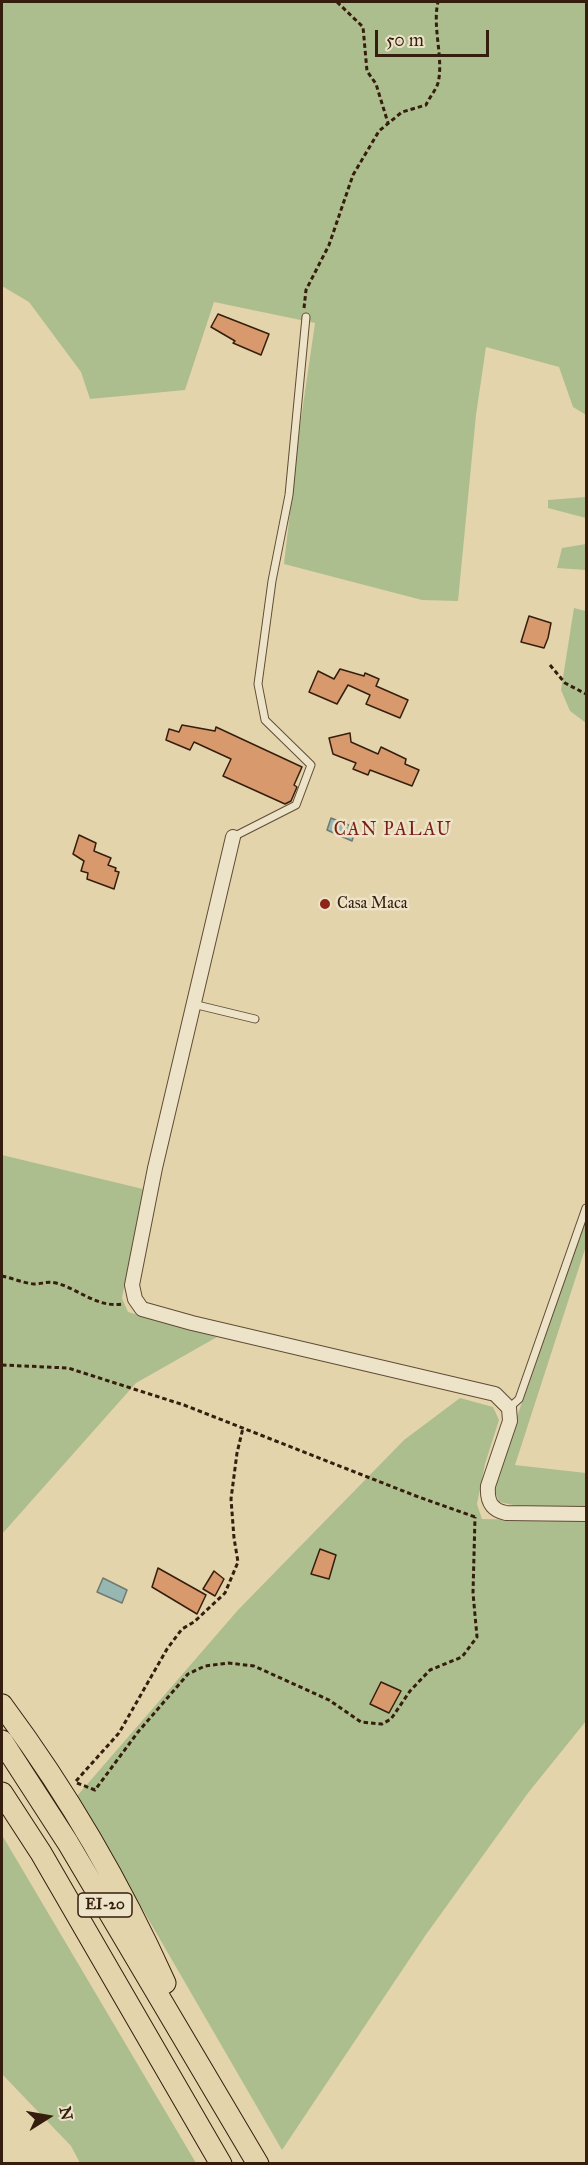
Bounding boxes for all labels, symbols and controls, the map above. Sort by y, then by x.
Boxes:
scale bar [378,18,492,56]
text: 50 m [386,29,424,51]
district label: CAN PALAU [334,820,452,842]
place label: Casa Maca [337,894,407,914]
marker: Casa Maca [318,897,332,911]
road number: EI-20 [78,1893,132,1917]
north arrow [18,2087,78,2147]
text: N [56,2105,77,2122]

